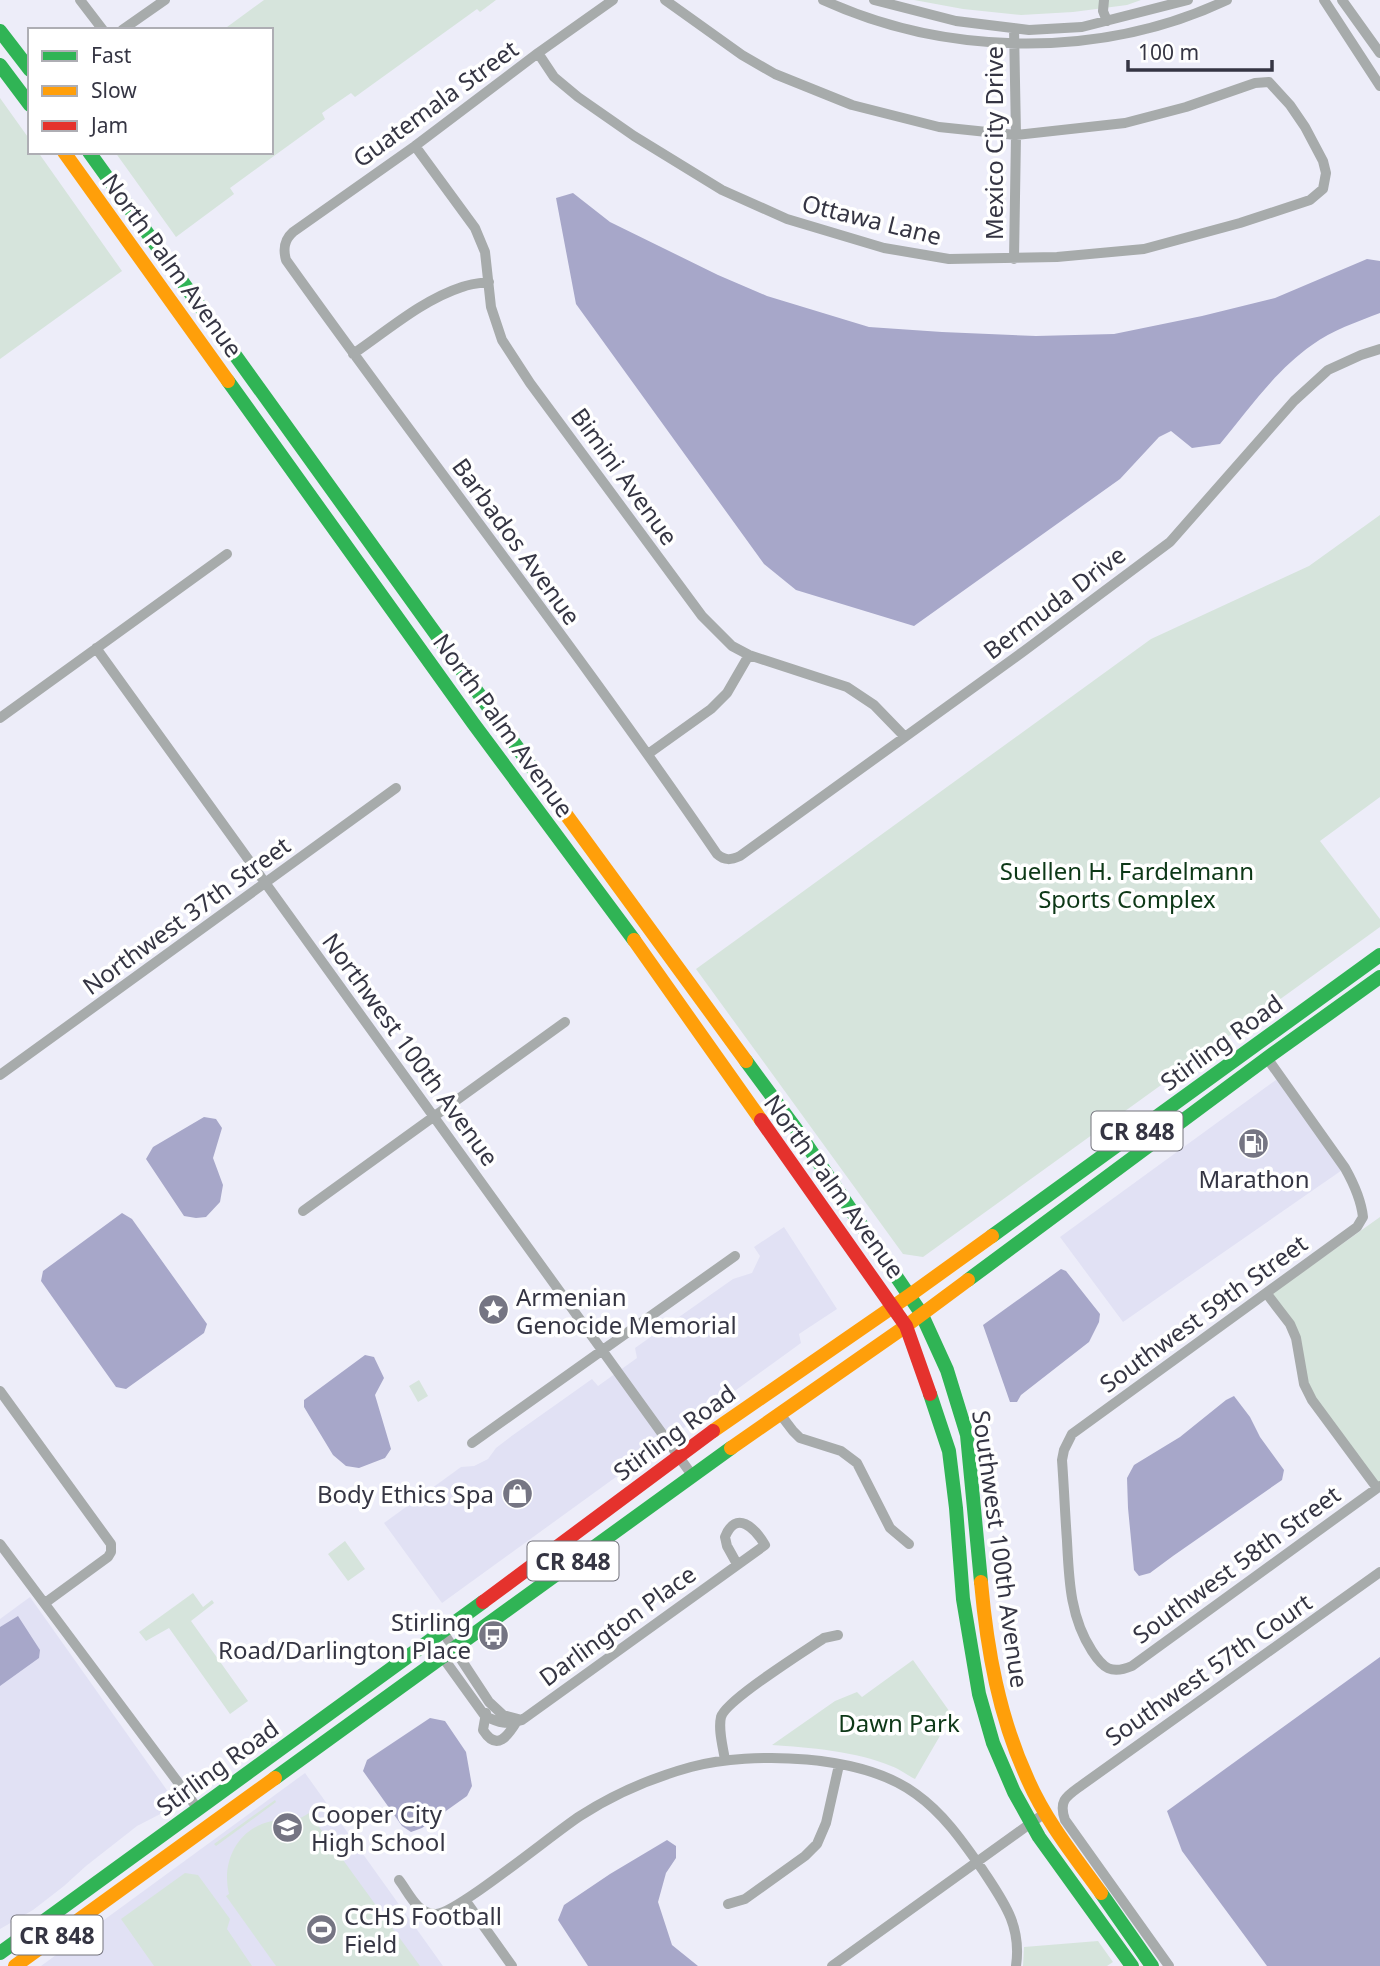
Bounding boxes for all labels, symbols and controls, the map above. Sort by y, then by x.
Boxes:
legend [28,28,273,154]
scale bar [1128,28,1272,72]
street label: Guatemala Street [346,32,525,174]
text: 100 m [1138,38,1199,66]
text: Fast [91,41,132,69]
street label: Mexico City Drive [977,46,1010,240]
text: Slow [91,76,137,104]
text: Jam [89,111,128,139]
street label: North Palm Avenue [95,166,251,364]
street label: Ottawa Lane [799,186,945,252]
street label: Bimini Avenue [564,401,686,551]
street label: Barbados Avenue [445,451,589,631]
street label: Bermuda Drive [976,538,1132,666]
street label: North Palm Avenue [426,626,582,824]
street label: Northwest 37th Street [76,828,297,1002]
park label: Suellen H. Fardelmann Sports Complex [1000,854,1254,915]
street label: Northwest 100th Avenue [315,926,507,1172]
street label: Stirling Road [1153,986,1289,1098]
street label: North Palm Avenue [757,1087,913,1285]
road number: CR 848 [1092,1112,1182,1150]
fuel station icon: Marathon [1237,1127,1271,1161]
place label: Marathon [1199,1162,1309,1195]
street label: Southwest 59th Street [1093,1226,1314,1400]
place label: Armenian Genocide Memorial [516,1280,737,1341]
place icon: Armenian Genocide Memorial [476,1293,510,1327]
street label: Stirling Road [606,1376,742,1488]
street label: Southwest 100th Avenue [965,1408,1037,1690]
shop icon: Body Ethics Spa [500,1476,534,1510]
place label: Body Ethics Spa [317,1477,494,1510]
street label: Southwest 58th Street [1126,1477,1347,1651]
road number: CR 848 [528,1542,618,1580]
street label: Darlington Place [532,1557,702,1693]
street label: Southwest 57th Court [1098,1585,1318,1753]
place label: Stirling Road/Darlington Place [218,1605,471,1666]
bus stop icon: Stirling Road/Darlington Place [477,1618,511,1652]
park label: Dawn Park [838,1706,960,1739]
street label: Stirling Road [149,1711,285,1823]
place label: Cooper City High School [311,1797,446,1858]
school or university icon: Cooper City High School [271,1810,305,1844]
place label: CCHS Football Field [344,1899,502,1960]
sports icon: CCHS Football Field [304,1912,338,1946]
road number: CR 848 [11,1916,102,1954]

